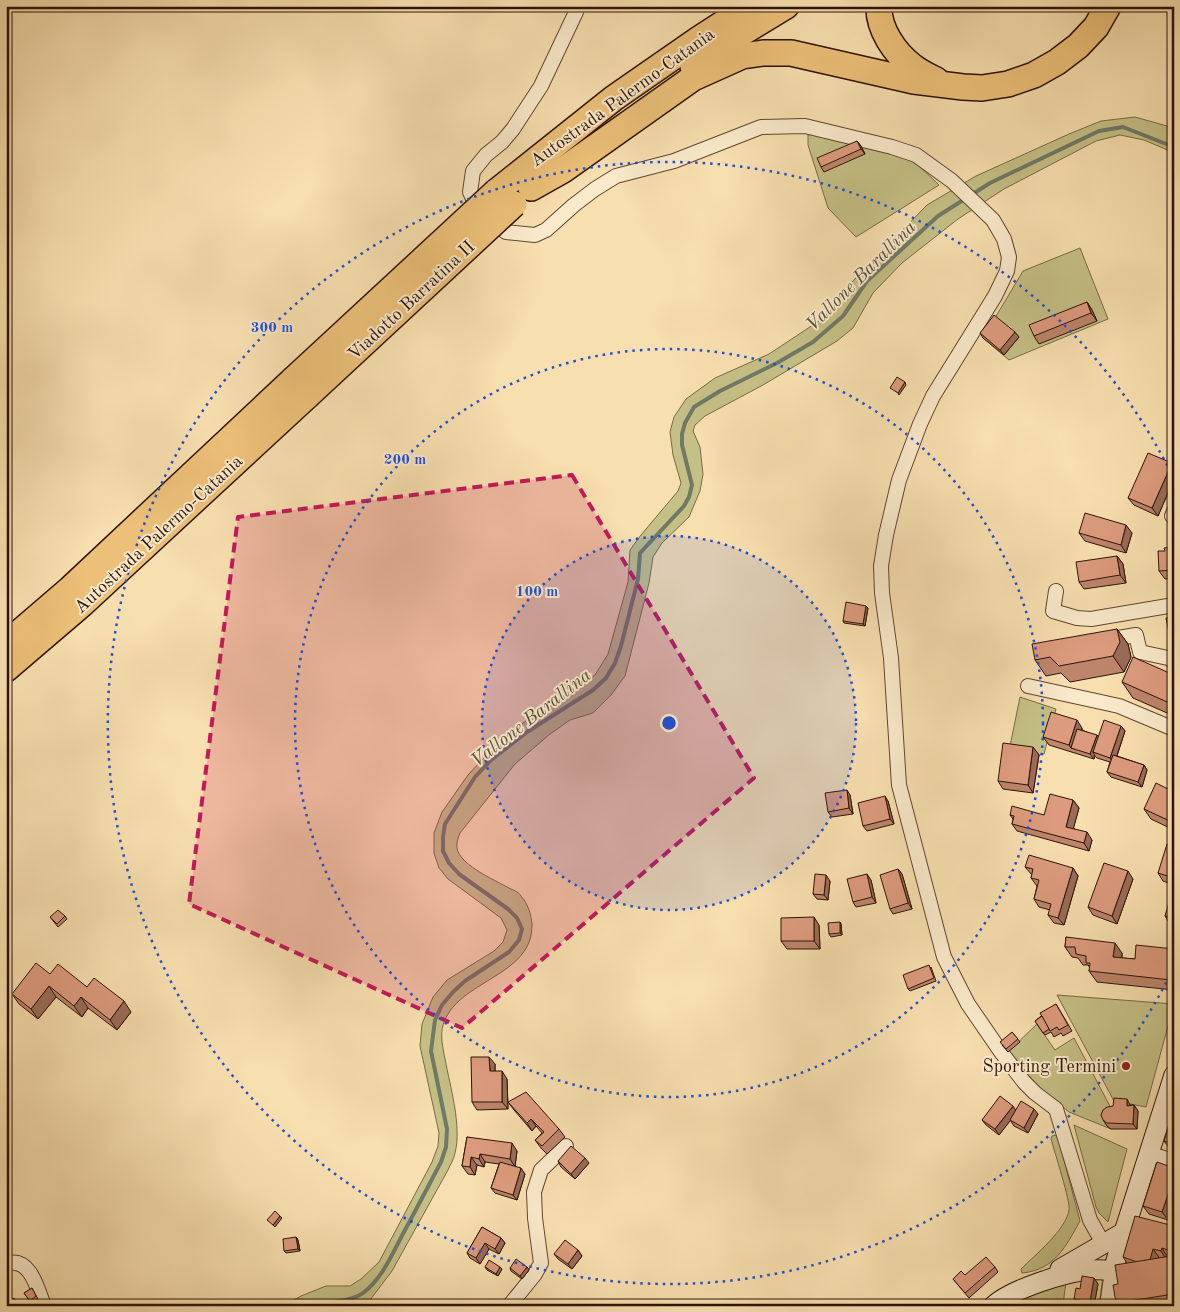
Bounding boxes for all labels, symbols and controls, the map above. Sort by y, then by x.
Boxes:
street label: Autostrada Palermo-Catania [527,25,718,171]
water label: Vallone Barallina [803,218,920,335]
street label: Viadotto Barratina II [345,238,478,364]
text: 300 m [251,321,293,336]
street label: Autostrada Palermo-Catania [71,452,246,617]
text: 200 m [384,453,426,468]
text: 100 m [516,585,558,600]
water label: Vallone Barallina [468,666,595,772]
centre of rings [660,714,678,732]
place label: Sporting Termini [983,1058,1116,1076]
marker: Sporting Termini [1120,1060,1132,1072]

